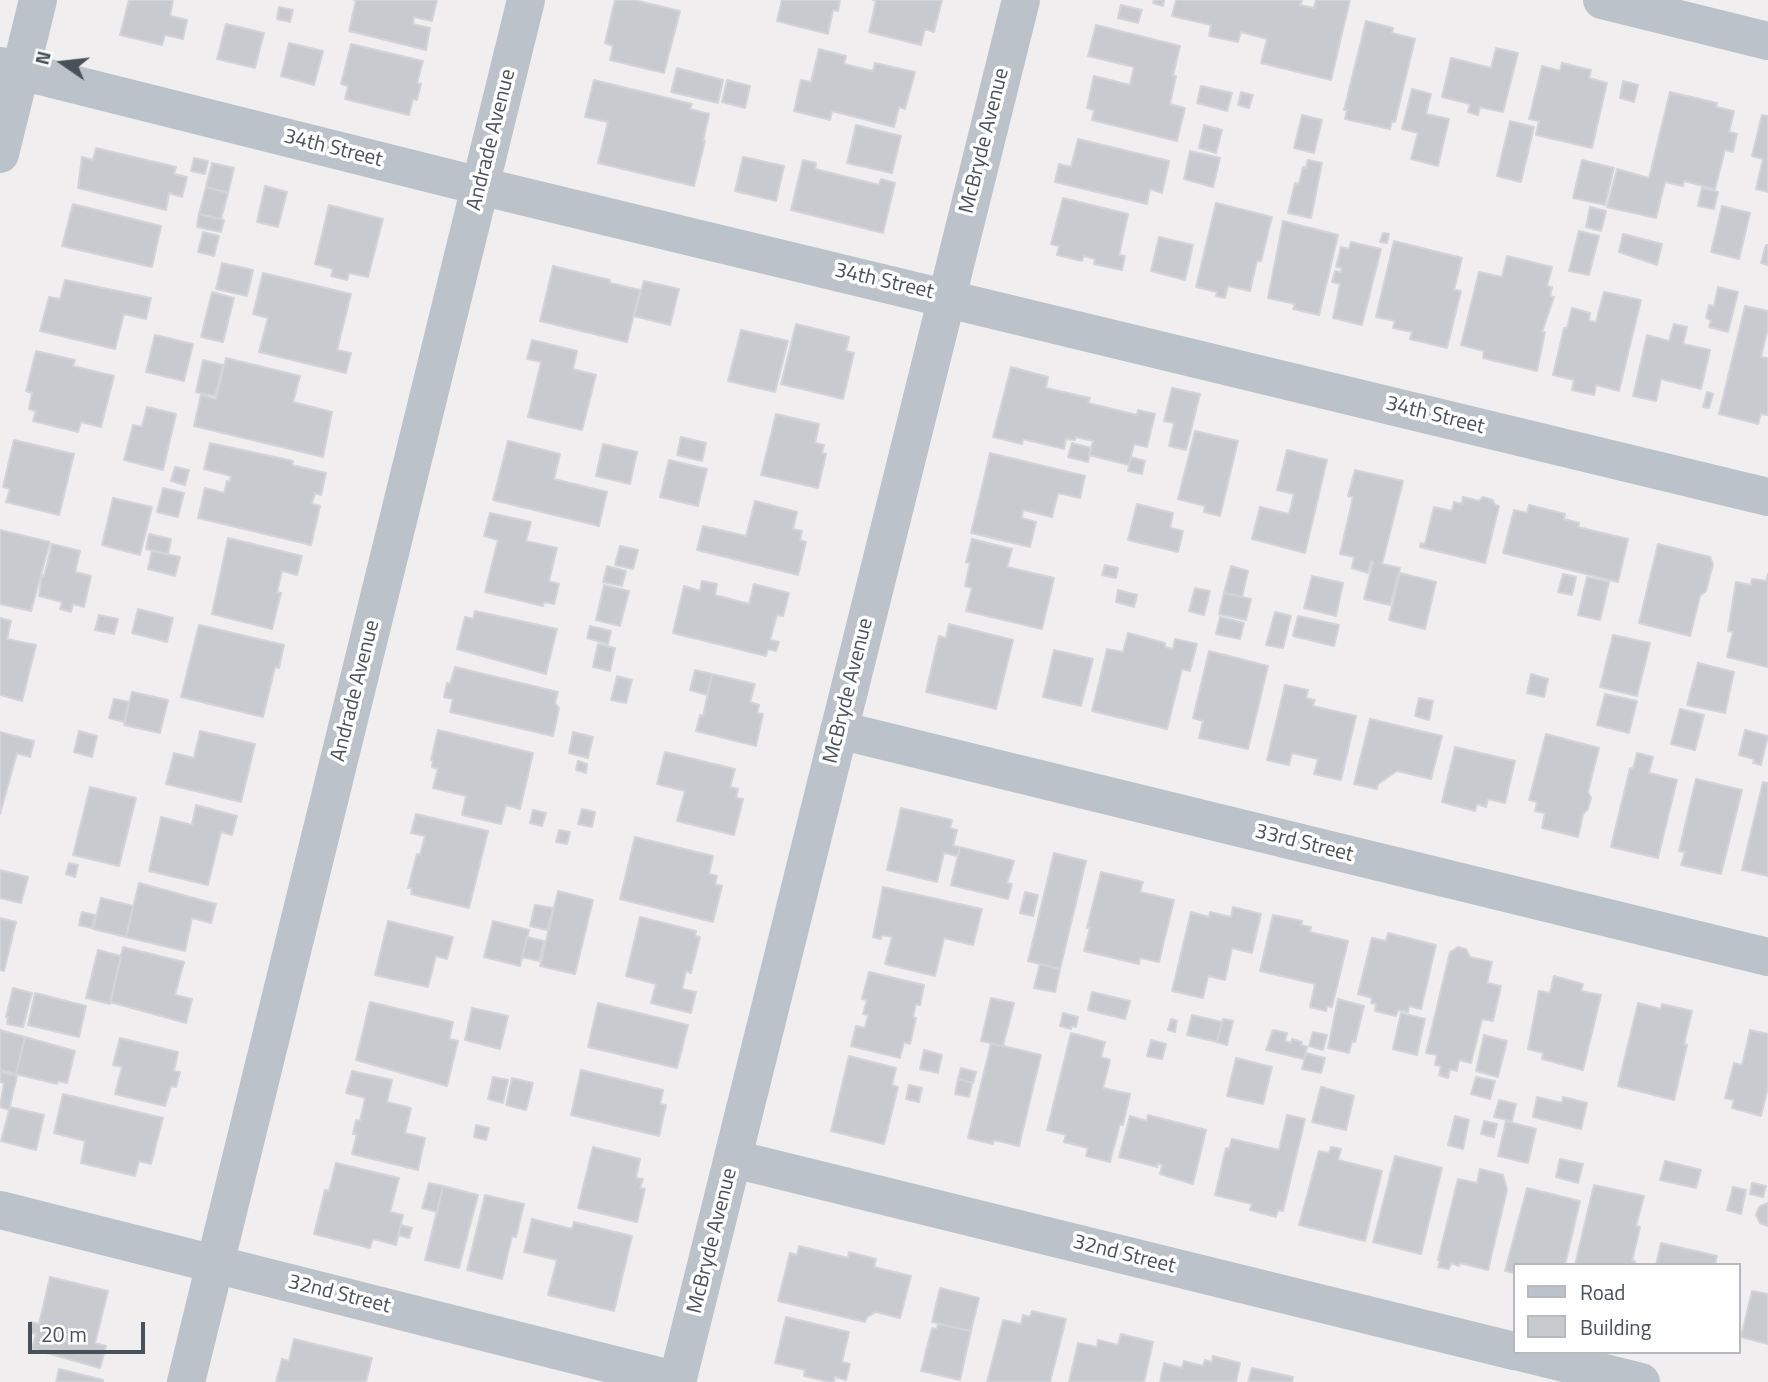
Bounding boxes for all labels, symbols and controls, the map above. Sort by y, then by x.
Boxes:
north arrow [28,28,98,98]
text: N [26,48,58,68]
street label: McBryde Avenue [955,66,1015,216]
street label: Andrade Avenue [462,67,522,213]
street label: 34th Street [281,125,385,173]
street label: 34th Street [832,258,936,306]
street label: 34th Street [1383,392,1487,440]
street label: McBryde Avenue [819,616,879,766]
street label: Andrade Avenue [326,618,386,764]
street label: 33rd Street [1252,820,1356,868]
street label: McBryde Avenue [683,1166,743,1316]
street label: 32nd Street [1070,1230,1178,1280]
legend [1512,1263,1740,1354]
street label: 32nd Street [285,1270,393,1320]
text: Road [1580,1276,1625,1308]
scale bar [32,1308,149,1352]
text: Building [1580,1311,1651,1343]
text: 20 m [41,1318,87,1350]

